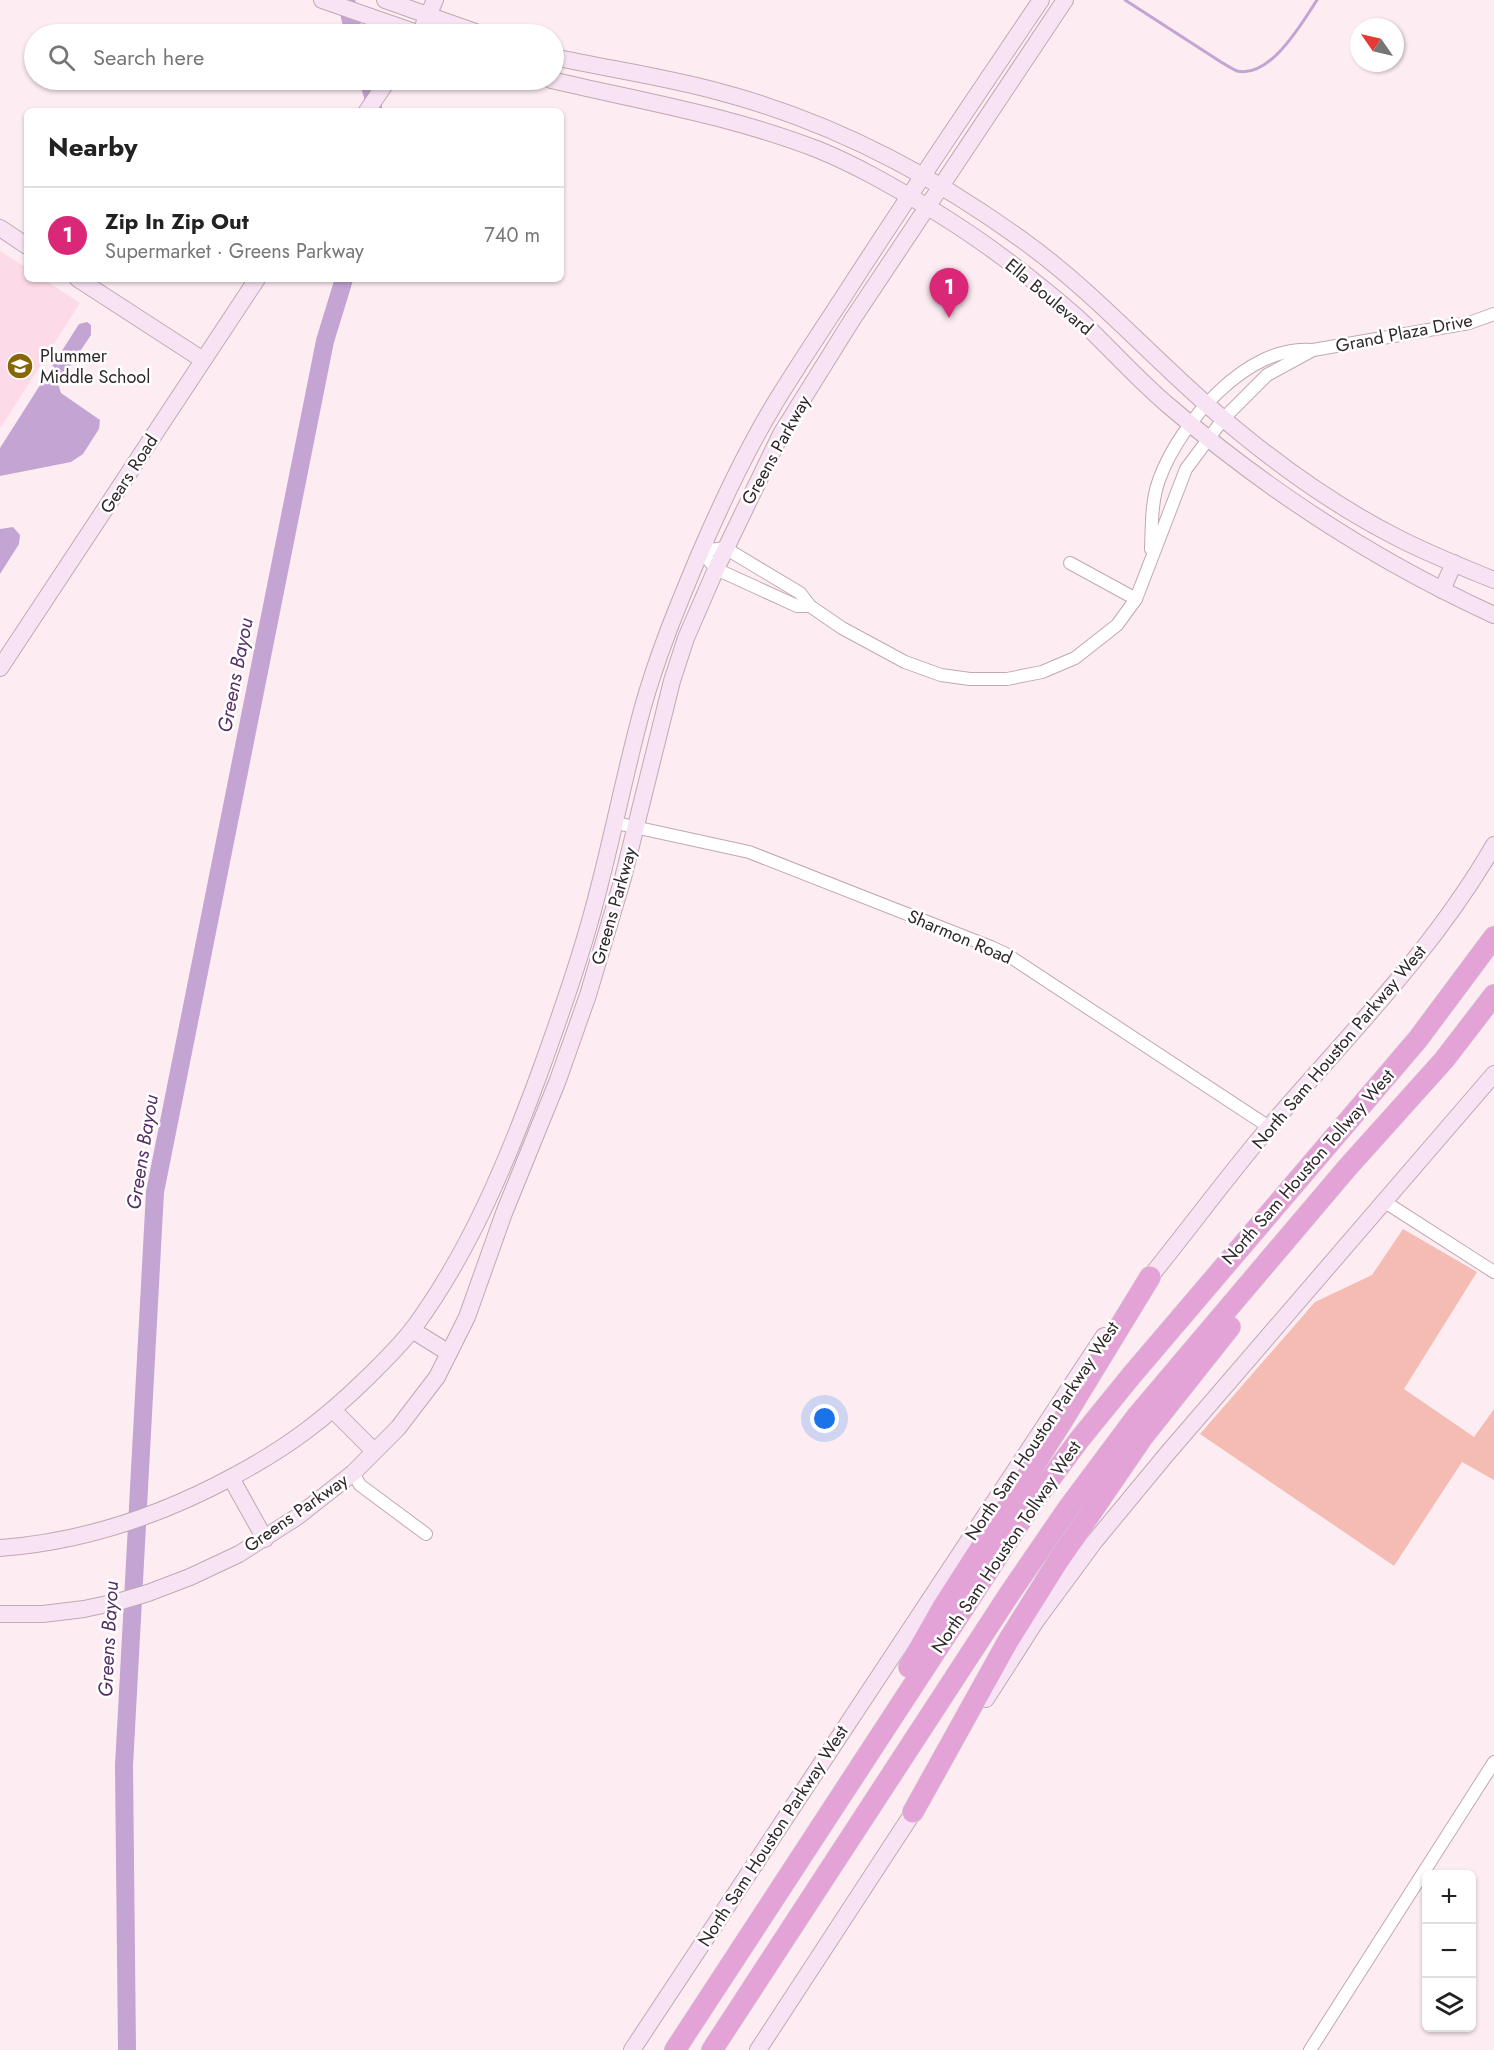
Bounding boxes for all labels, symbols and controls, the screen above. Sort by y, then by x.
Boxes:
north arrow [1350,18,1404,72]
search box [24,24,564,90]
icon: search [45,41,78,74]
text: Search here [93,41,204,73]
text: Nearby [48,128,137,166]
text: Zip In Zip Out [105,205,249,237]
text: 1 [62,221,73,250]
text: 740 m [484,221,540,250]
text: Supermarket · Greens Parkway [105,237,364,266]
street label: Ella Boulevard [999,252,1099,342]
pin: 1 [930,268,968,318]
street label: Grand Plaza Drive [1333,307,1475,359]
place label: Plummer Middle School [40,343,150,390]
school or university icon: Plummer Middle School [5,351,35,381]
street label: Greens Parkway [735,390,817,509]
street label: Gears Road [94,429,164,519]
water label: Greens Bayou [210,615,261,735]
street label: Greens Parkway [585,844,643,968]
street label: Sharmon Road [904,903,1016,971]
street label: North Sam Houston Parkway West [1246,939,1433,1155]
street label: North Sam Houston Tollway West [1216,1063,1401,1270]
water label: Greens Bayou [119,1092,166,1212]
street label: North Sam Houston Parkway West [959,1316,1126,1546]
your location [810,1404,839,1433]
street label: North Sam Houston Tollway West [925,1435,1087,1659]
street label: Greens Parkway [239,1467,353,1559]
water label: Greens Bayou [91,1580,126,1698]
street label: North Sam Houston Parkway West [692,1720,855,1952]
map controls [1422,1870,1476,2032]
button: + [1422,1870,1476,1924]
button: − [1422,1924,1476,1978]
button: layers [1422,1978,1476,2032]

